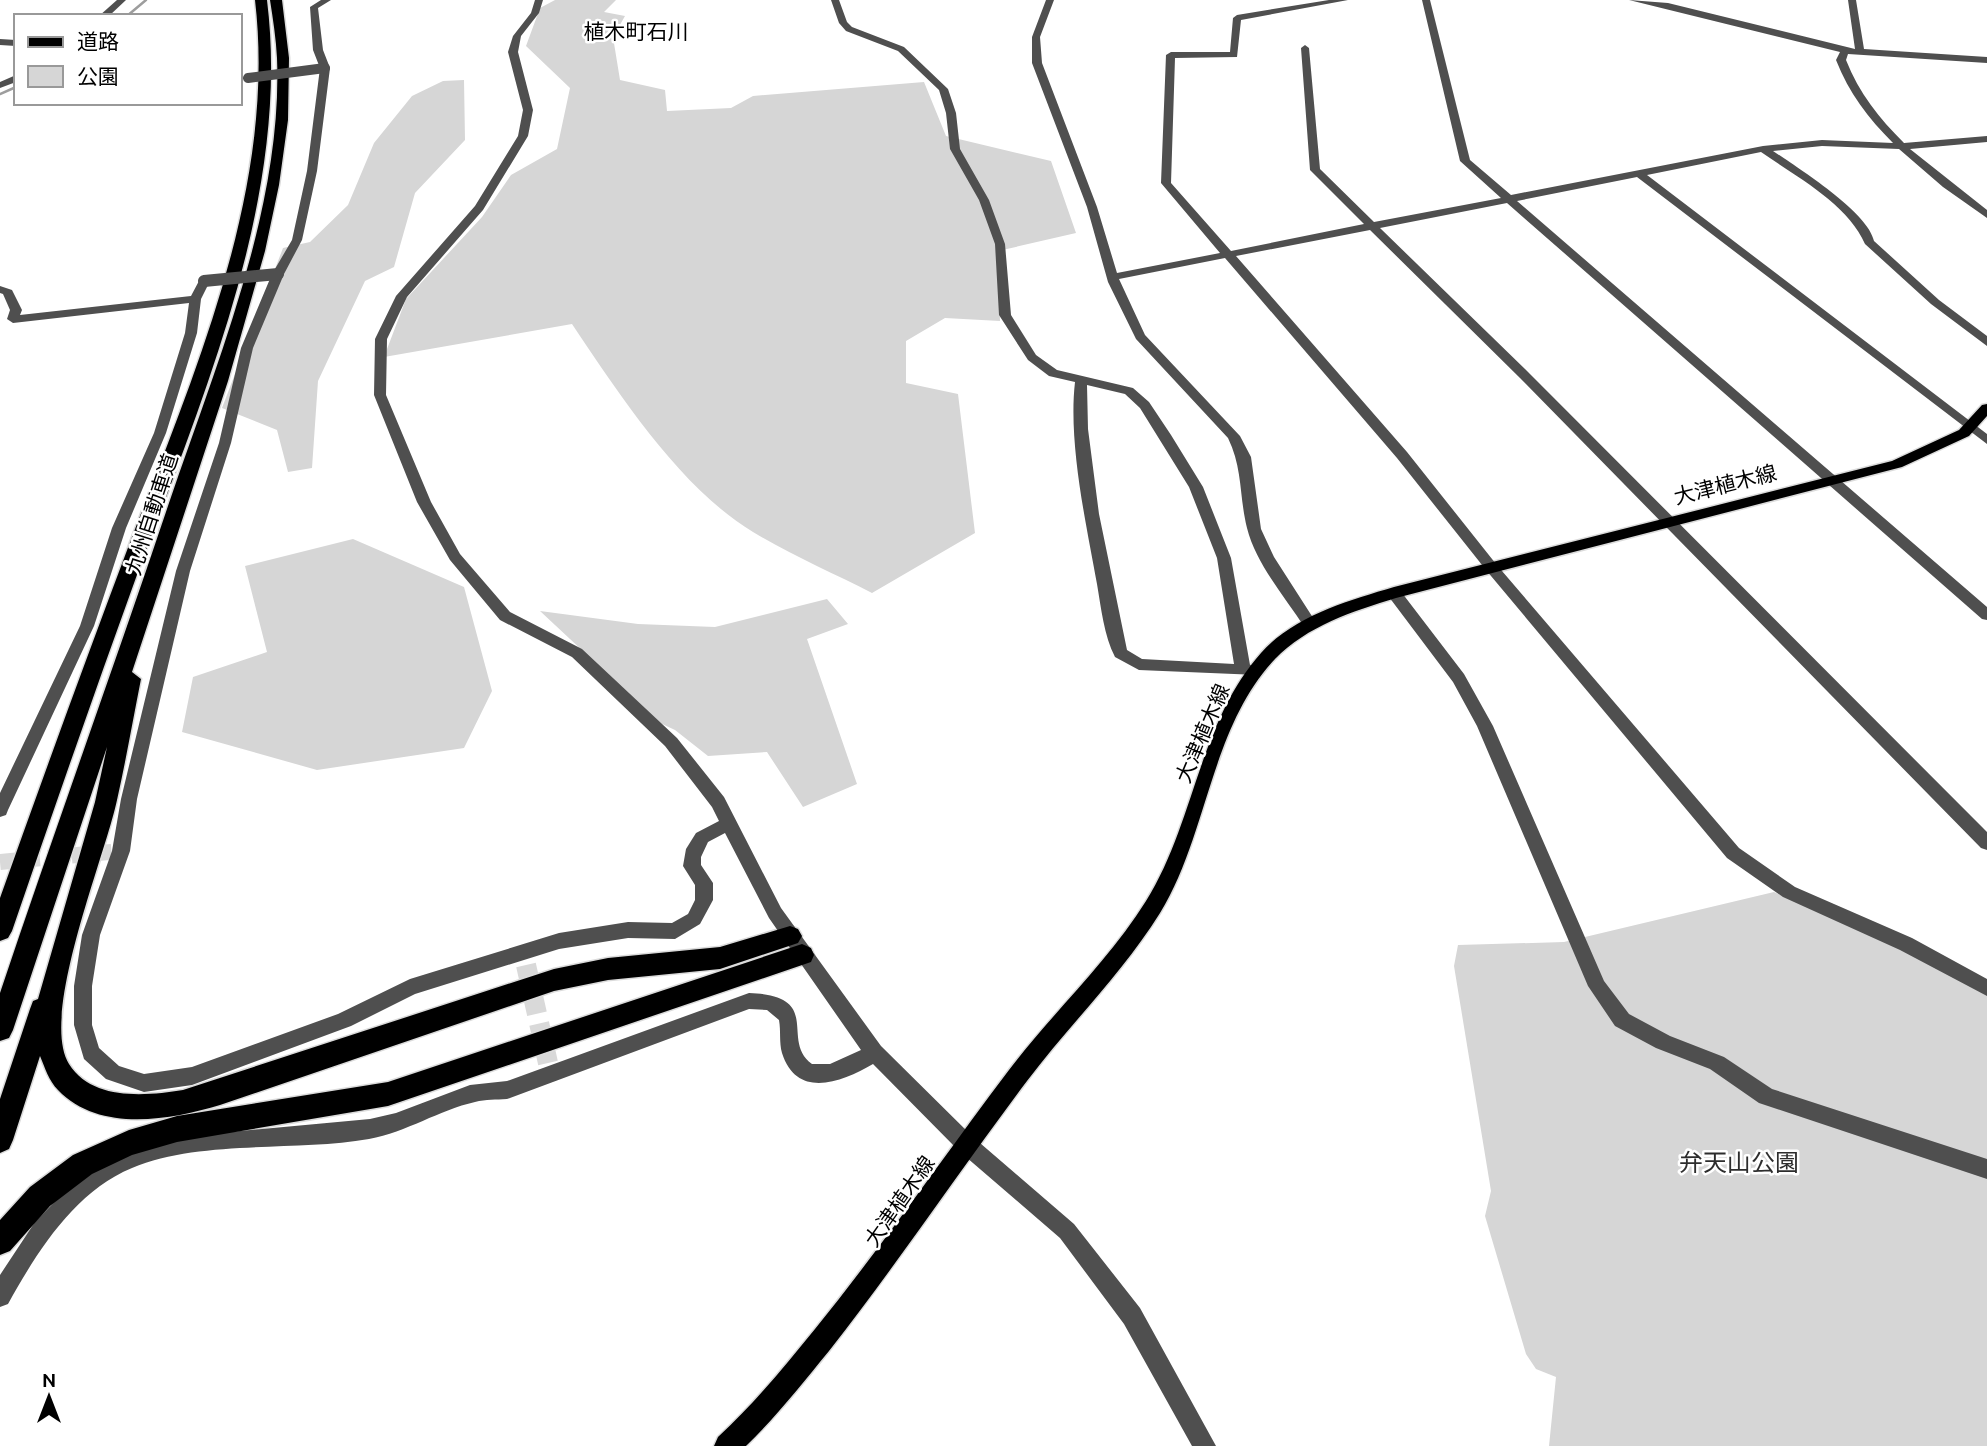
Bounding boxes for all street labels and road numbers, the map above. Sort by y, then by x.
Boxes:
street label: 九州自動車道 [120,450,182,578]
street label: 大津植木線 [1671,460,1779,508]
street label: 大津植木線 [1170,680,1234,786]
street label: 大津植木線 [859,1151,939,1251]

